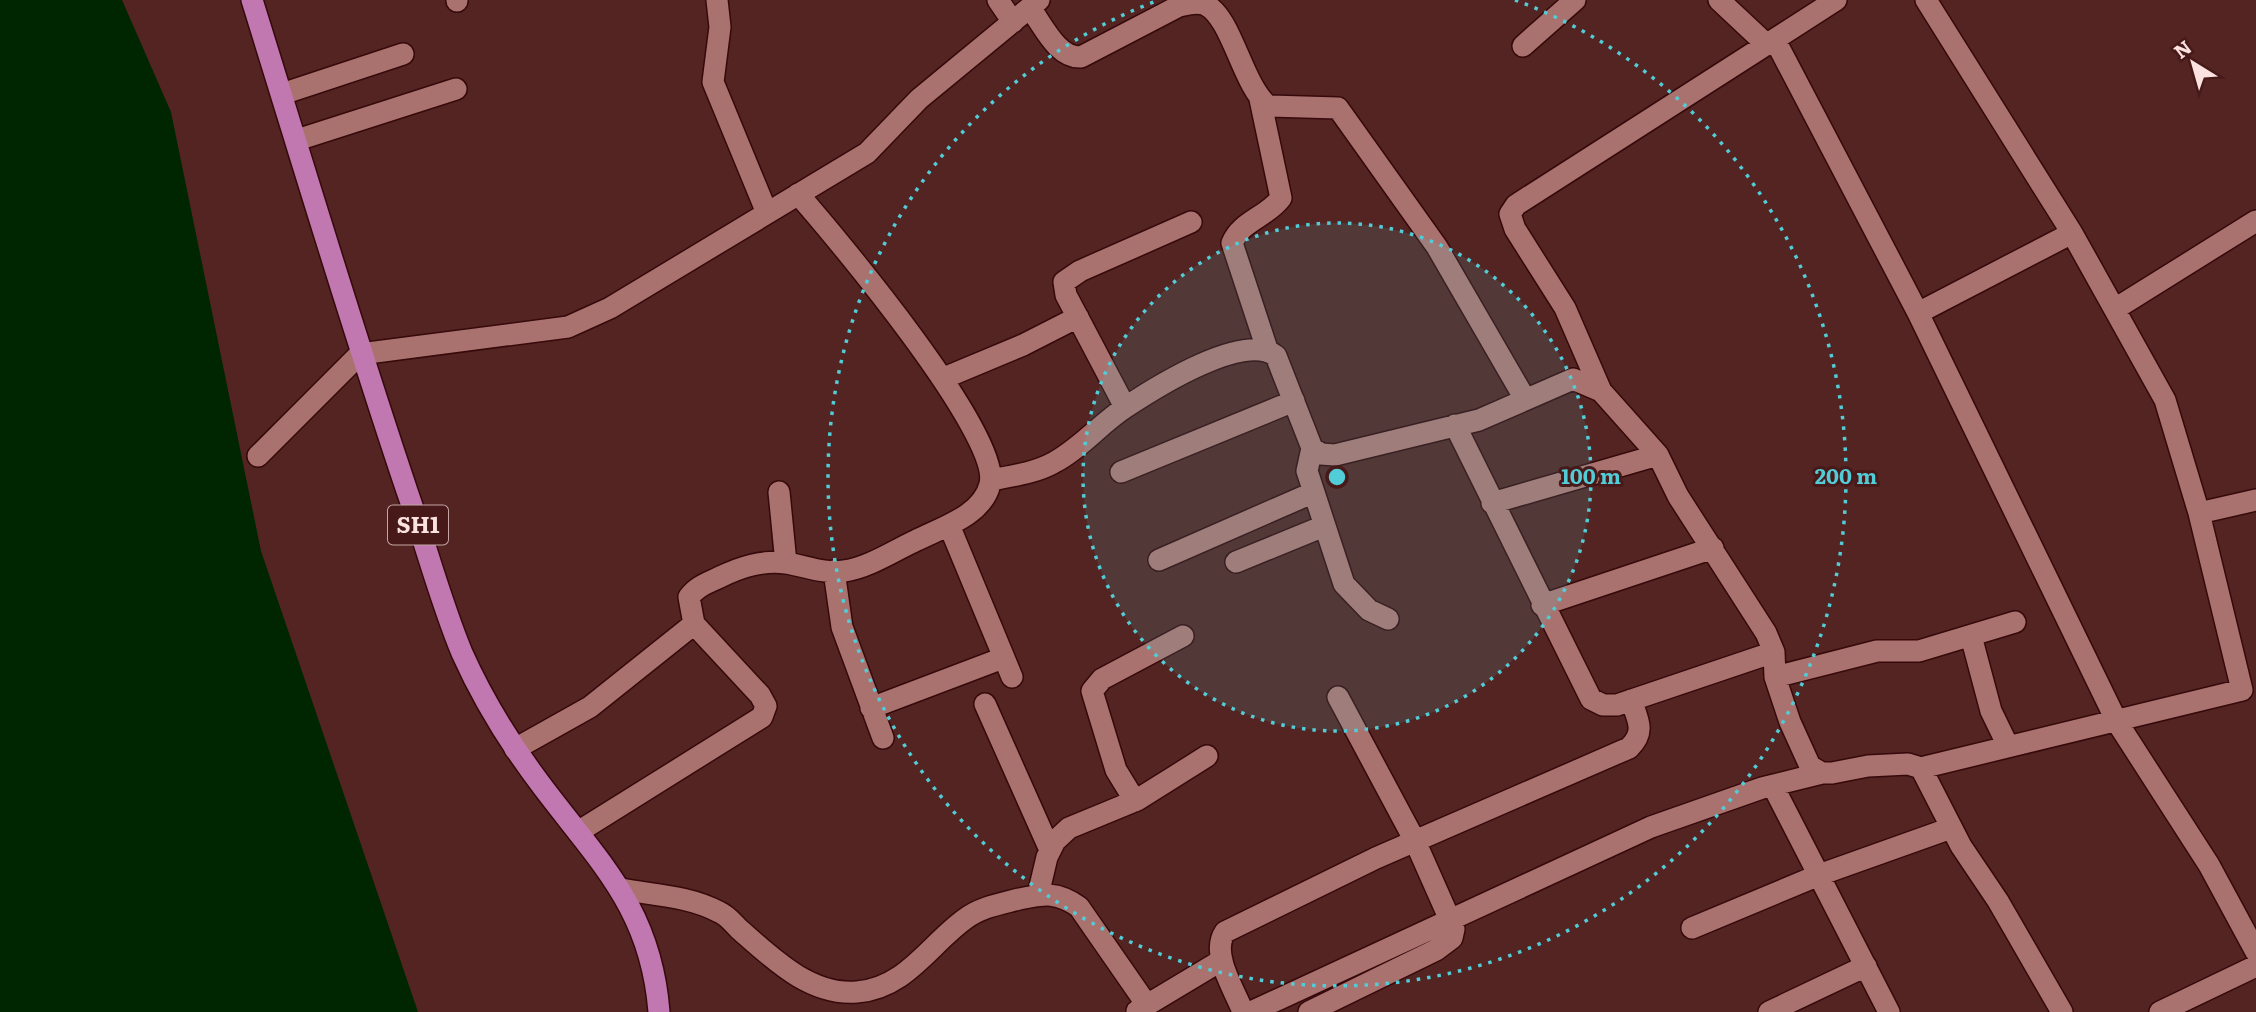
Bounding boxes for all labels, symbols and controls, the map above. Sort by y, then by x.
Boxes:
north arrow [2158,28,2228,98]
text: N [2167,33,2197,65]
text: 100 m [1561,459,1621,490]
text: 200 m [1815,459,1877,490]
centre of rings [1325,465,1349,489]
road number: SH1 [388,505,448,544]

